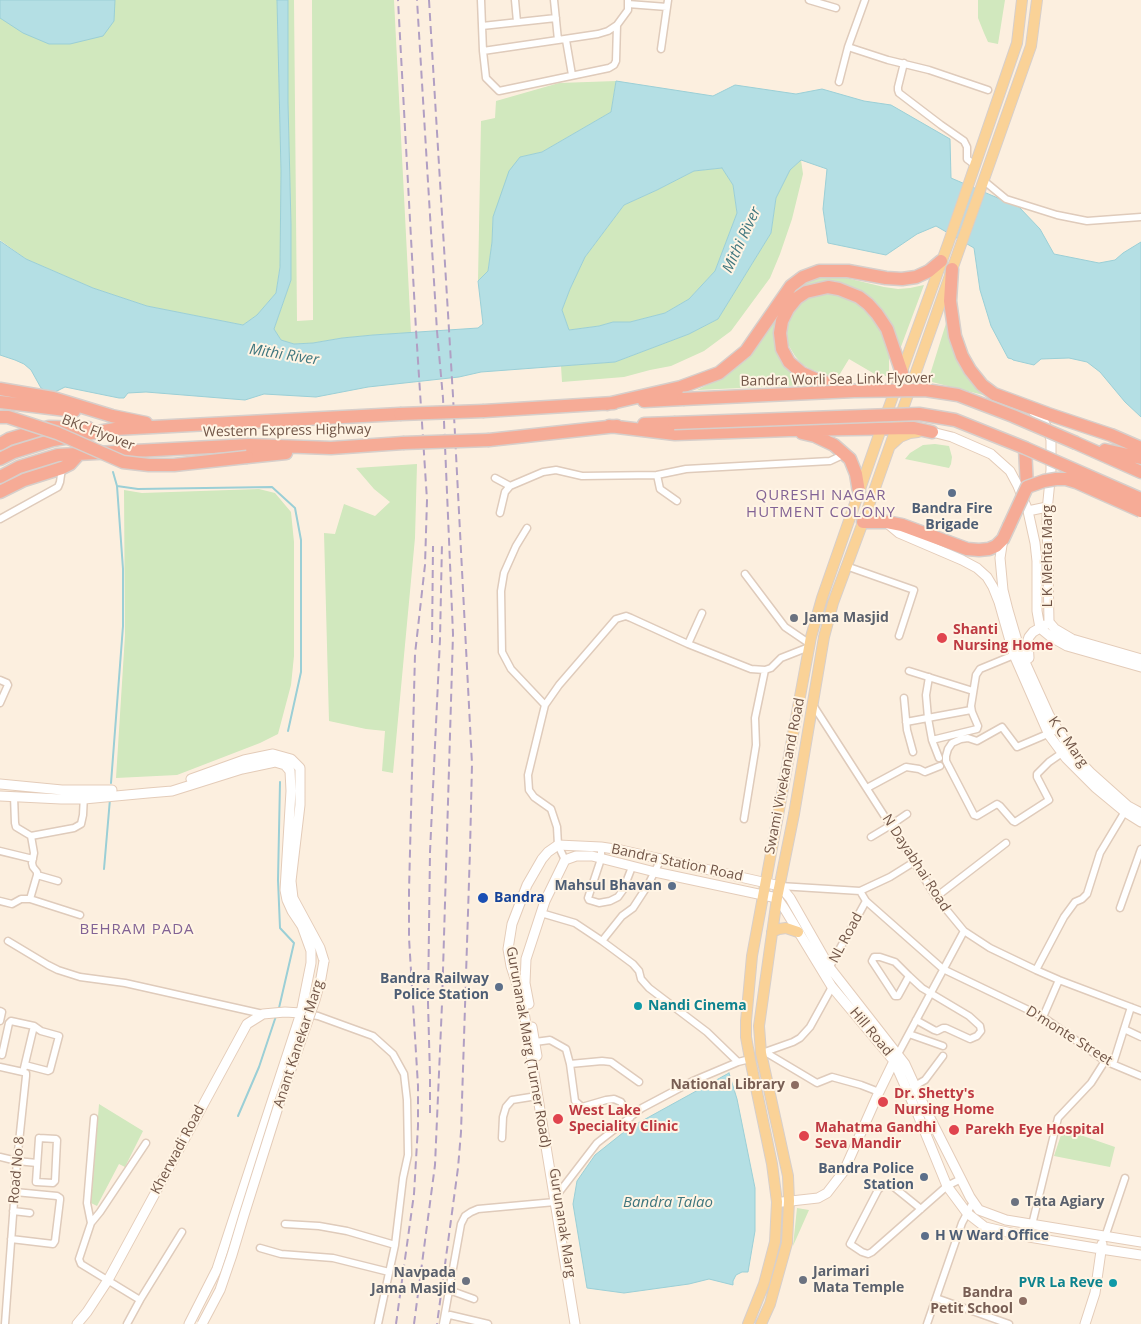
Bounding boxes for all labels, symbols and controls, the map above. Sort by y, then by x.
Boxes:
water label: Mithi River [719,204,765,276]
water label: Mithi River [248,341,320,369]
street label: Bandra Worli Sea Link Flyover [740,370,934,390]
street label: BKC Flyover [59,411,137,455]
street label: Western Express Highway [203,421,371,441]
district label: QURESHI NAGAR HUTMENT COLONY [744,487,898,522]
marker: Bandra Fire Brigade [946,487,958,499]
place label: Bandra Fire Brigade [912,501,992,534]
street label: L K Mehta Marg [1040,505,1056,607]
place label: Jama Masjid [804,610,889,626]
marker: Jama Masjid [788,612,800,624]
place label: Shanti Nursing Home [953,622,1053,654]
marker: Shanti Nursing Home [935,631,949,645]
street label: Swami Vivekanand Road [762,696,808,856]
street label: K C Marg [1044,713,1092,771]
street label: N Dayabhai Road [878,811,954,915]
street label: Bandra Station Road [610,841,744,885]
place label: Mahsul Bhavan [554,878,662,894]
marker: Mahsul Bhavan [666,880,678,892]
place label: Bandra [494,890,545,906]
marker: Bandra [476,891,490,905]
street label: NL Road [826,910,866,966]
district label: BEHRAM PADA [78,921,196,939]
street label: Gurunanak Marg (Turner Road) [502,945,554,1149]
place label: Bandra Railway Police Station [380,971,489,1004]
street label: Anant Kanekar Marg [270,978,328,1110]
marker: Bandra Railway Police Station [493,981,505,993]
place label: Nandi Cinema [648,998,747,1014]
marker: Nandi Cinema [632,1000,644,1012]
street label: D'monte Street [1023,1003,1115,1069]
street label: Hill Road [846,1004,896,1060]
place label: National Library [670,1077,785,1093]
marker: National Library [789,1079,801,1091]
place label: Dr. Shetty's Nursing Home [894,1086,994,1118]
marker: Dr. Shetty's Nursing Home [876,1095,890,1109]
street label: Kherwadi Road [147,1103,209,1197]
place label: West Lake Speciality Clinic [569,1103,678,1136]
marker: West Lake Speciality Clinic [551,1112,565,1126]
place label: Mahatma Gandhi Seva Mandir [815,1120,936,1152]
place label: Parekh Eye Hospital [965,1122,1104,1138]
marker: Parekh Eye Hospital [947,1123,961,1137]
marker: Mahatma Gandhi Seva Mandir [797,1129,811,1143]
street label: Road No 8 [6,1136,28,1204]
place label: Bandra Police Station [818,1161,914,1194]
street label: Gurunanak Marg [545,1167,579,1279]
marker: Bandra Police Station [918,1171,930,1183]
water label: Bandra Talao [623,1194,713,1212]
place label: Tata Agiary [1025,1194,1104,1210]
marker: Tata Agiary [1009,1196,1021,1208]
place label: H W Ward Office [935,1228,1049,1244]
marker: H W Ward Office [919,1230,931,1242]
place label: Jarimari Mata Temple [813,1264,904,1296]
place label: Navpada Jama Masjid [371,1265,456,1298]
marker: Jarimari Mata Temple [797,1274,809,1286]
marker: Navpada Jama Masjid [460,1275,472,1287]
place label: PVR La Reve [1018,1275,1103,1291]
marker: PVR La Reve [1107,1277,1119,1289]
place label: Bandra Petit School [930,1285,1013,1318]
marker: Bandra Petit School [1017,1295,1029,1307]

